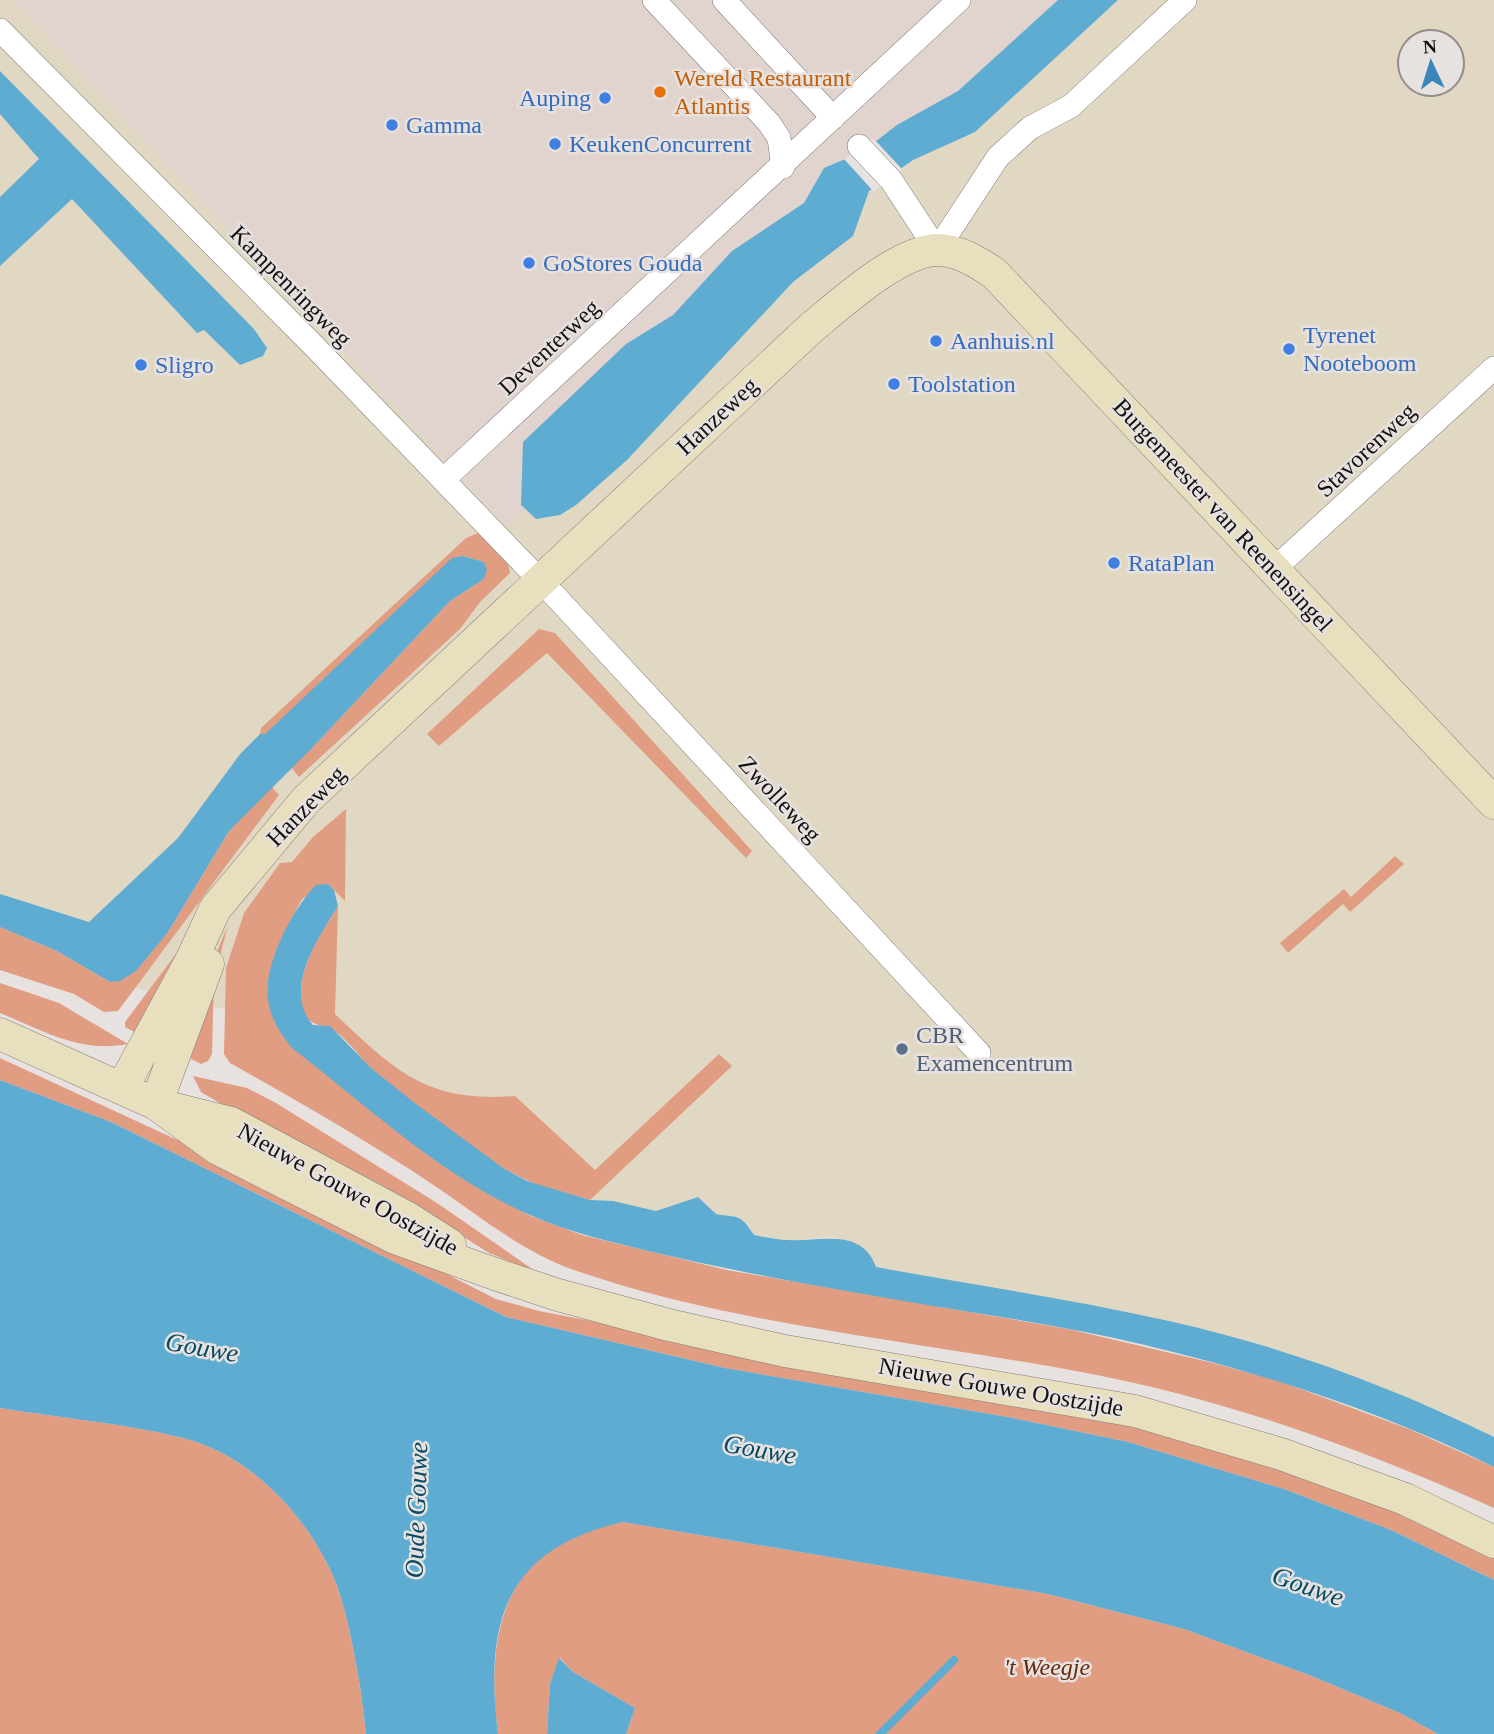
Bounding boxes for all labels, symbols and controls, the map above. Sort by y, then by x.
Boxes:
north arrow [1396,28,1466,98]
text: N [1422,36,1438,57]
place label: Wereld Restaurant Atlantis [674,65,852,119]
marker: Wereld Restaurant Atlantis [652,84,668,100]
place label: Auping [519,85,591,111]
marker: Auping [597,90,613,106]
place label: Gamma [406,112,482,138]
marker: Gamma [384,117,400,133]
place label: KeukenConcurrent [569,131,752,157]
marker: KeukenConcurrent [547,136,563,152]
street label: Kampenringweg [225,220,357,352]
place label: GoStores Gouda [543,250,703,276]
marker: GoStores Gouda [521,255,537,271]
street label: Deventerweg [493,294,605,400]
place label: Tyrenet Nooteboom [1303,322,1417,376]
place label: Aanhuis.nl [950,328,1055,354]
marker: Aanhuis.nl [928,333,944,349]
marker: Tyrenet Nooteboom [1281,341,1297,357]
place label: Sligro [155,352,214,378]
marker: Sligro [133,357,149,373]
place label: Toolstation [908,371,1016,397]
street label: Hanzeweg [671,372,763,460]
marker: Toolstation [886,376,902,392]
street label: Burgemeester van Reenensingel [1108,393,1338,637]
street label: Stavorenweg [1311,398,1421,502]
place label: RataPlan [1128,550,1215,576]
marker: RataPlan [1106,555,1122,571]
street label: Zwolleweg [734,751,826,847]
street label: Hanzeweg [261,761,351,851]
place label: CBR Examencentrum [916,1022,1074,1076]
marker: CBR Examencentrum [894,1041,910,1057]
street label: Nieuwe Gouwe Oostzijde [233,1118,463,1260]
water label: Gouwe [163,1327,241,1368]
street label: Nieuwe Gouwe Oostzijde [877,1353,1125,1421]
water label: Gouwe [721,1429,799,1470]
water label: Oude Gouwe [400,1441,433,1579]
water label: Gouwe [1268,1561,1347,1612]
park label: 't Weegje [1004,1654,1090,1680]

